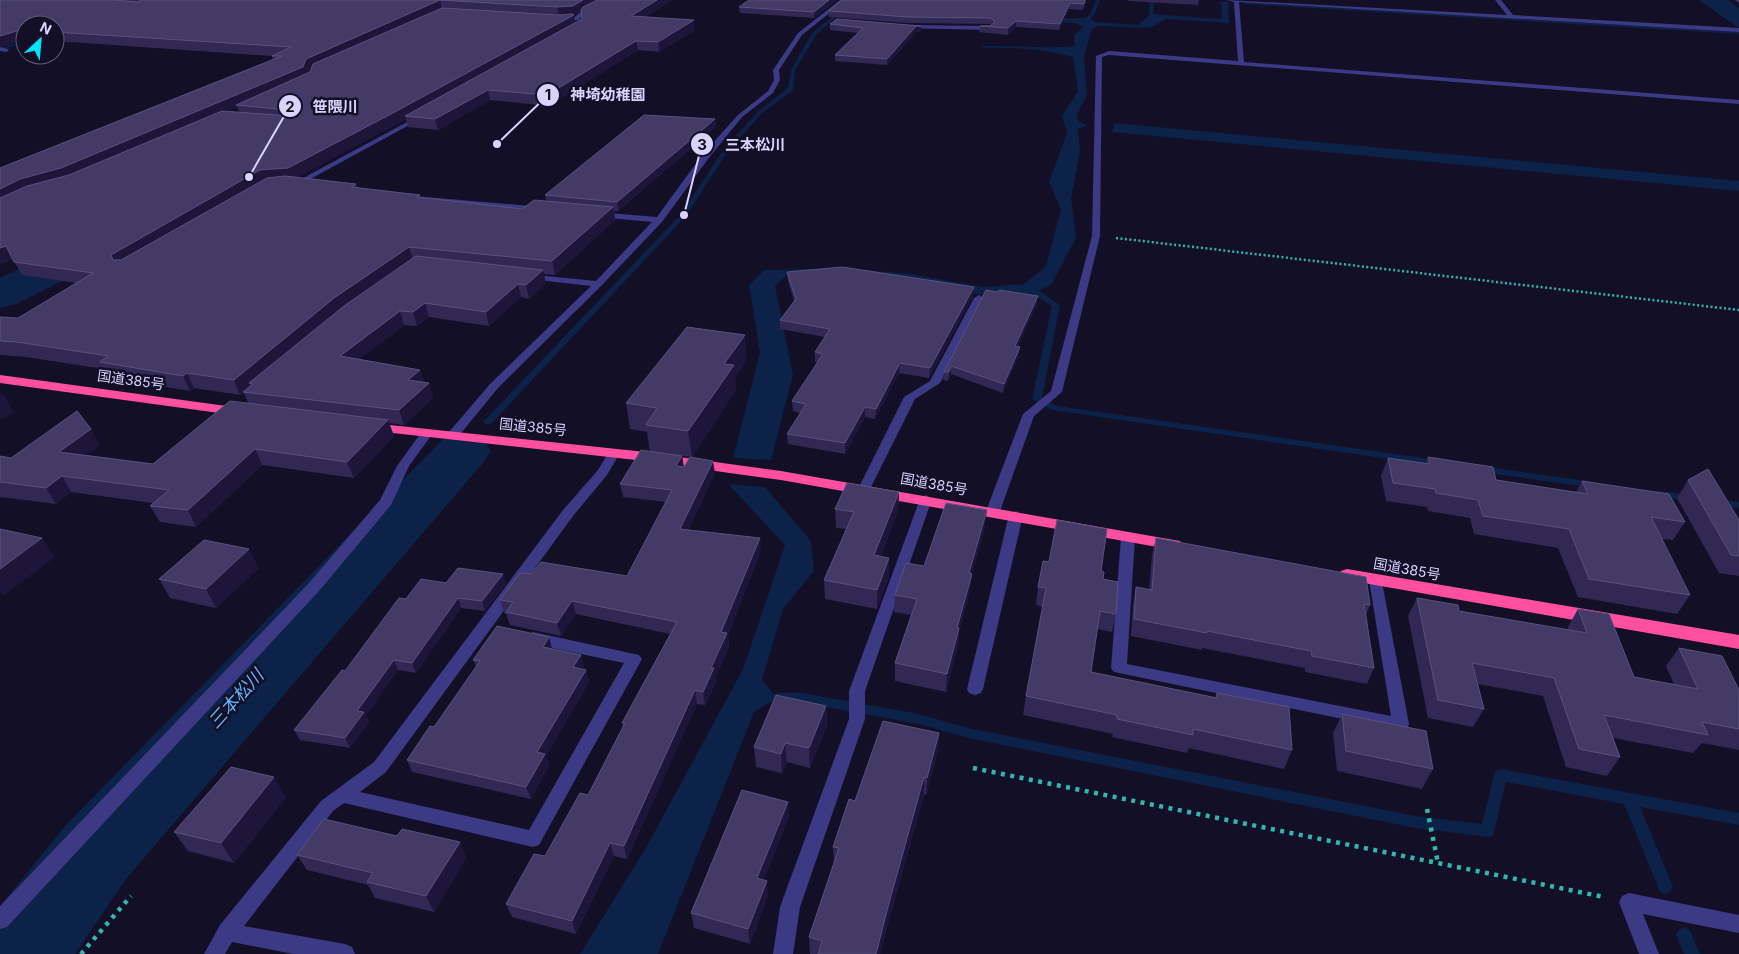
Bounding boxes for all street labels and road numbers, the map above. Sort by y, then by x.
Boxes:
street label: 国道385号 [96,366,166,393]
street label: 国道385号 [498,415,568,439]
street label: 国道385号 [899,469,969,498]
street label: 国道385号 [1372,554,1442,583]

